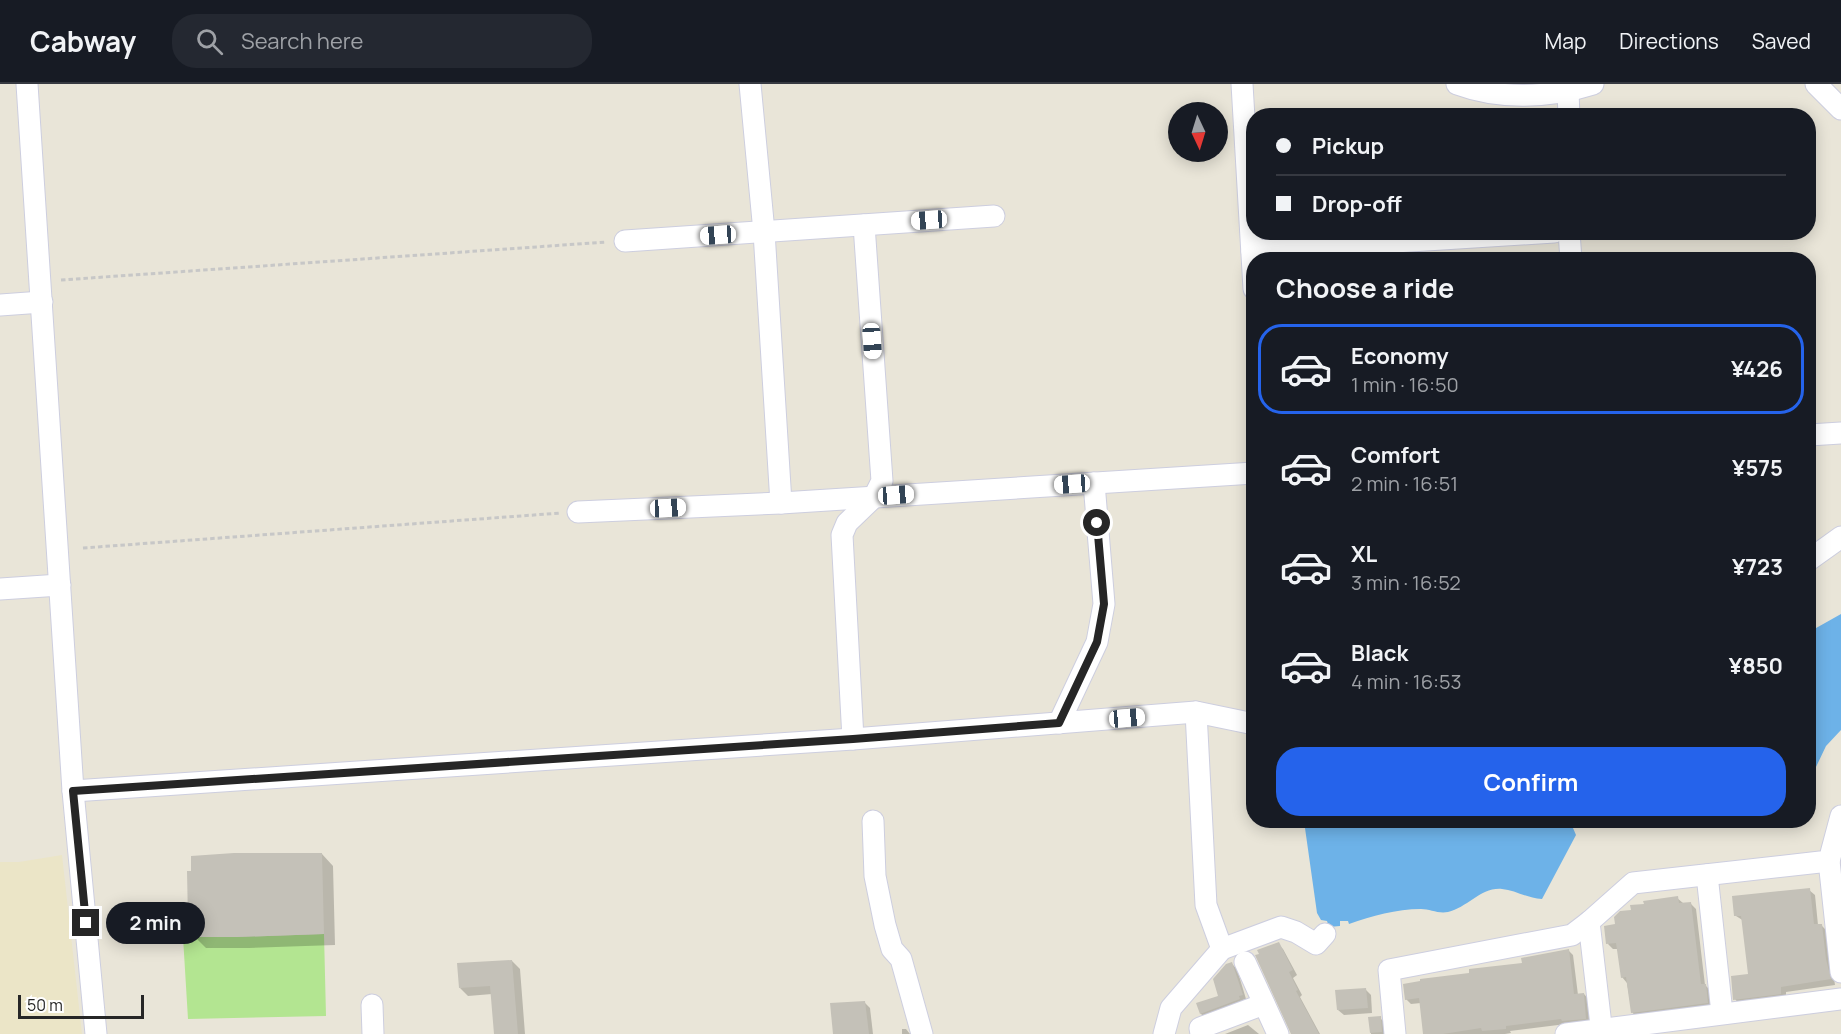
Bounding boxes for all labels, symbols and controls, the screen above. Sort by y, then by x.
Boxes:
search box [172,14,592,68]
text: Cabway [30,22,136,60]
icon: search [193,25,226,58]
text: Search here [241,26,363,56]
text: Map [1545,27,1586,55]
text: Directions [1619,27,1719,55]
text: Saved [1752,27,1811,55]
north arrow [1168,102,1228,162]
map controls [1168,102,1228,162]
text: Pickup [1312,131,1384,161]
text: Drop-off [1312,189,1402,219]
car [910,210,948,230]
car [699,225,737,245]
text: Choose a ride [1276,269,1454,306]
car [862,322,882,360]
text: Economy [1351,341,1449,371]
icon: car [1279,342,1333,396]
text: ¥426 [1731,354,1783,384]
text: 1 min · 16:50 [1351,371,1459,398]
text: Comfort [1351,440,1440,470]
icon: car [1279,441,1333,495]
text: ¥575 [1732,453,1783,483]
text: 2 min · 16:51 [1351,470,1458,497]
car [1053,474,1091,494]
car [877,485,915,505]
car [650,498,686,518]
route start [1083,509,1110,536]
text: XL [1351,539,1377,569]
icon: car [1279,540,1333,594]
text: ¥723 [1732,552,1783,582]
text: 3 min · 16:52 [1351,569,1461,596]
text: Black [1351,638,1408,668]
icon: car [1279,639,1333,693]
text: ¥850 [1729,651,1783,681]
text: 4 min · 16:53 [1351,668,1462,695]
car [1108,707,1146,729]
button: Confirm [1276,747,1786,816]
callout: 2 min [107,902,206,944]
route end [72,909,99,936]
text: 2 min [129,909,182,936]
scale bar [18,992,144,1020]
text: 50 m [27,994,63,1016]

